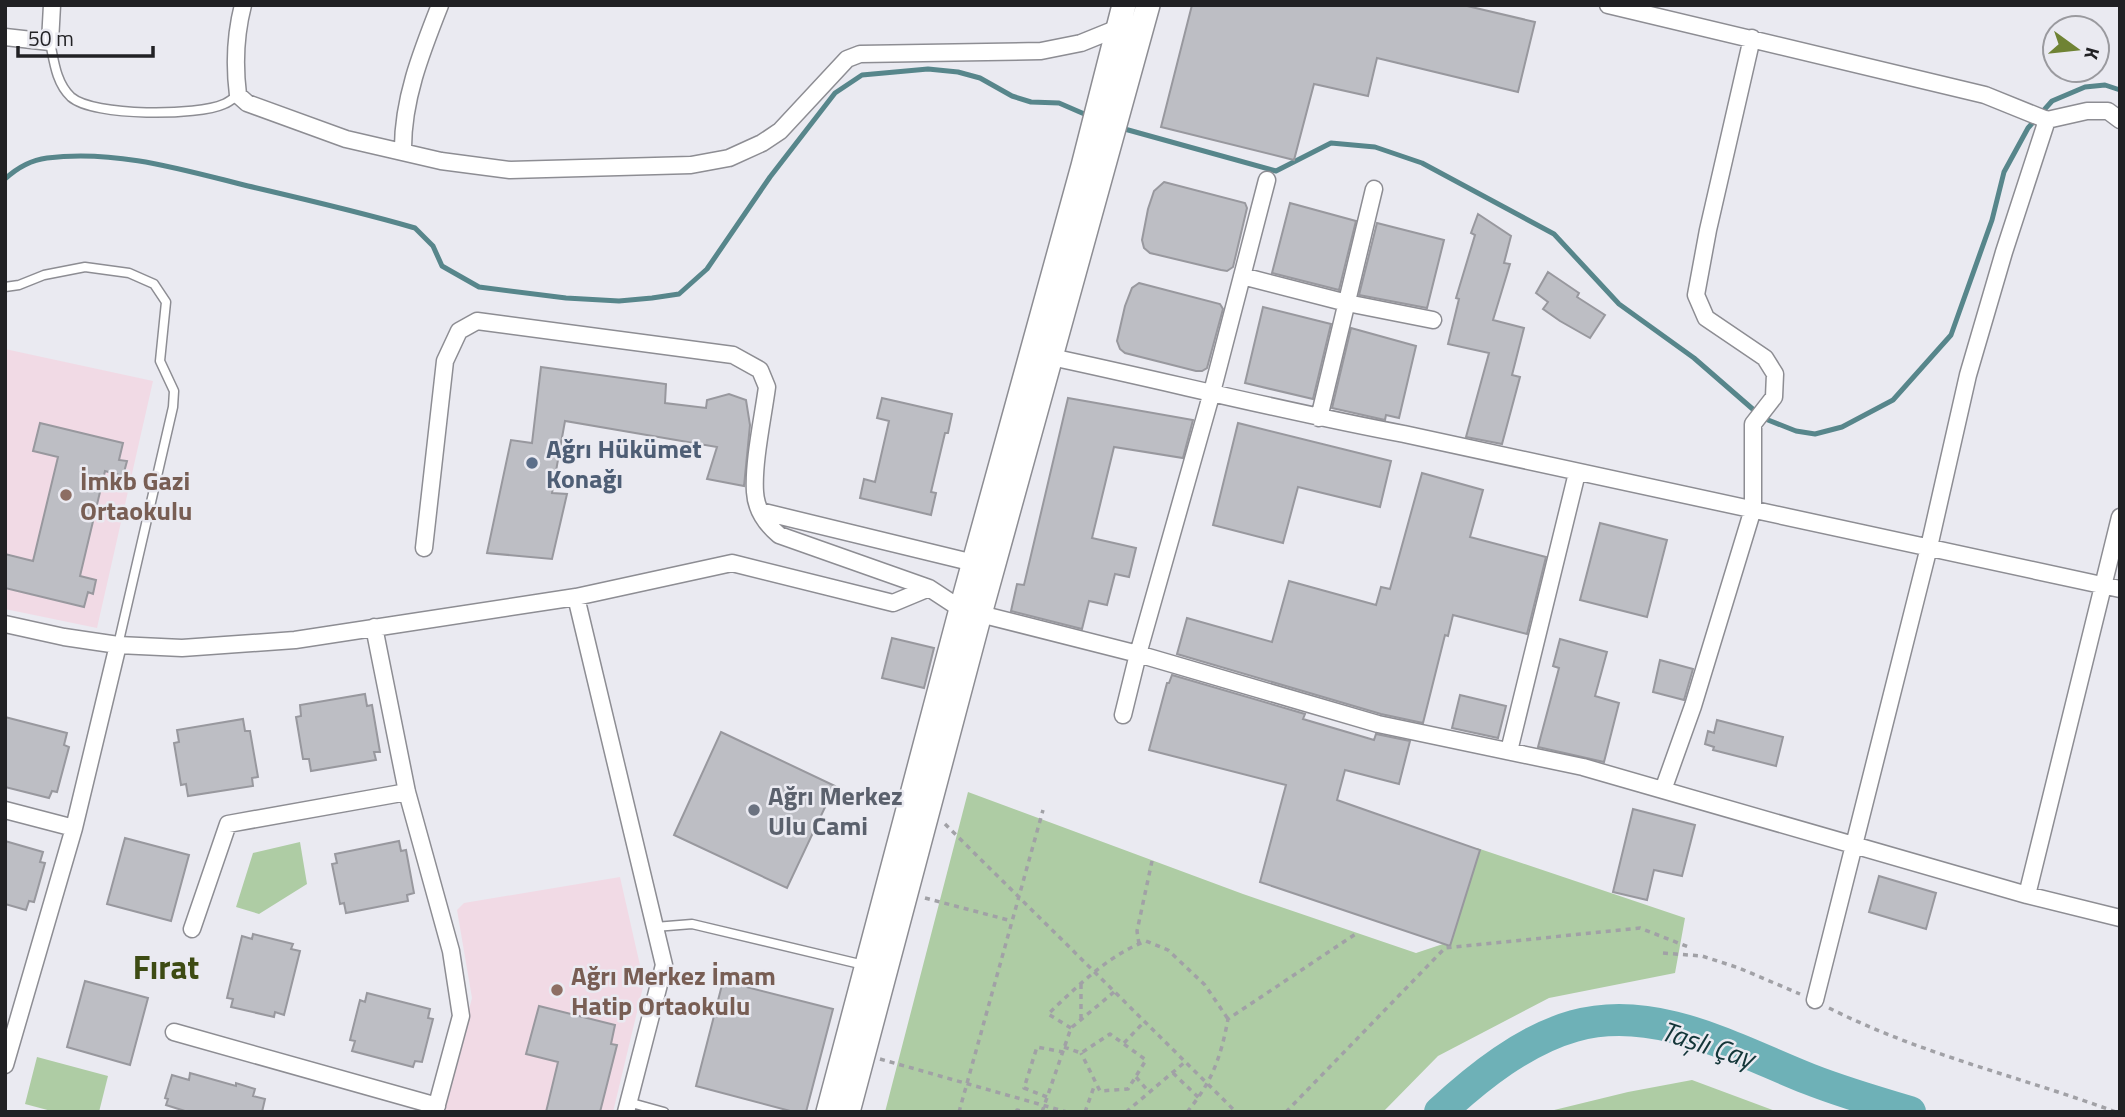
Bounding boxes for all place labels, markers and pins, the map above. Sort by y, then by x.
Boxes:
place label: Ağrı Hükümet Konağı [546,429,702,498]
marker: Ağrı Hükümet Konağı [524,455,540,471]
place label: İmkb Gazi Ortaokulu [80,461,192,530]
marker: İmkb Gazi Ortaokulu [58,487,74,503]
place label: Ağrı Merkez Ulu Cami [768,776,903,845]
marker: Ağrı Merkez Ulu Cami [746,802,762,818]
place label: Ağrı Merkez İmam Hatip Ortaokulu [571,956,776,1025]
marker: Ağrı Merkez İmam Hatip Ortaokulu [549,982,565,998]

